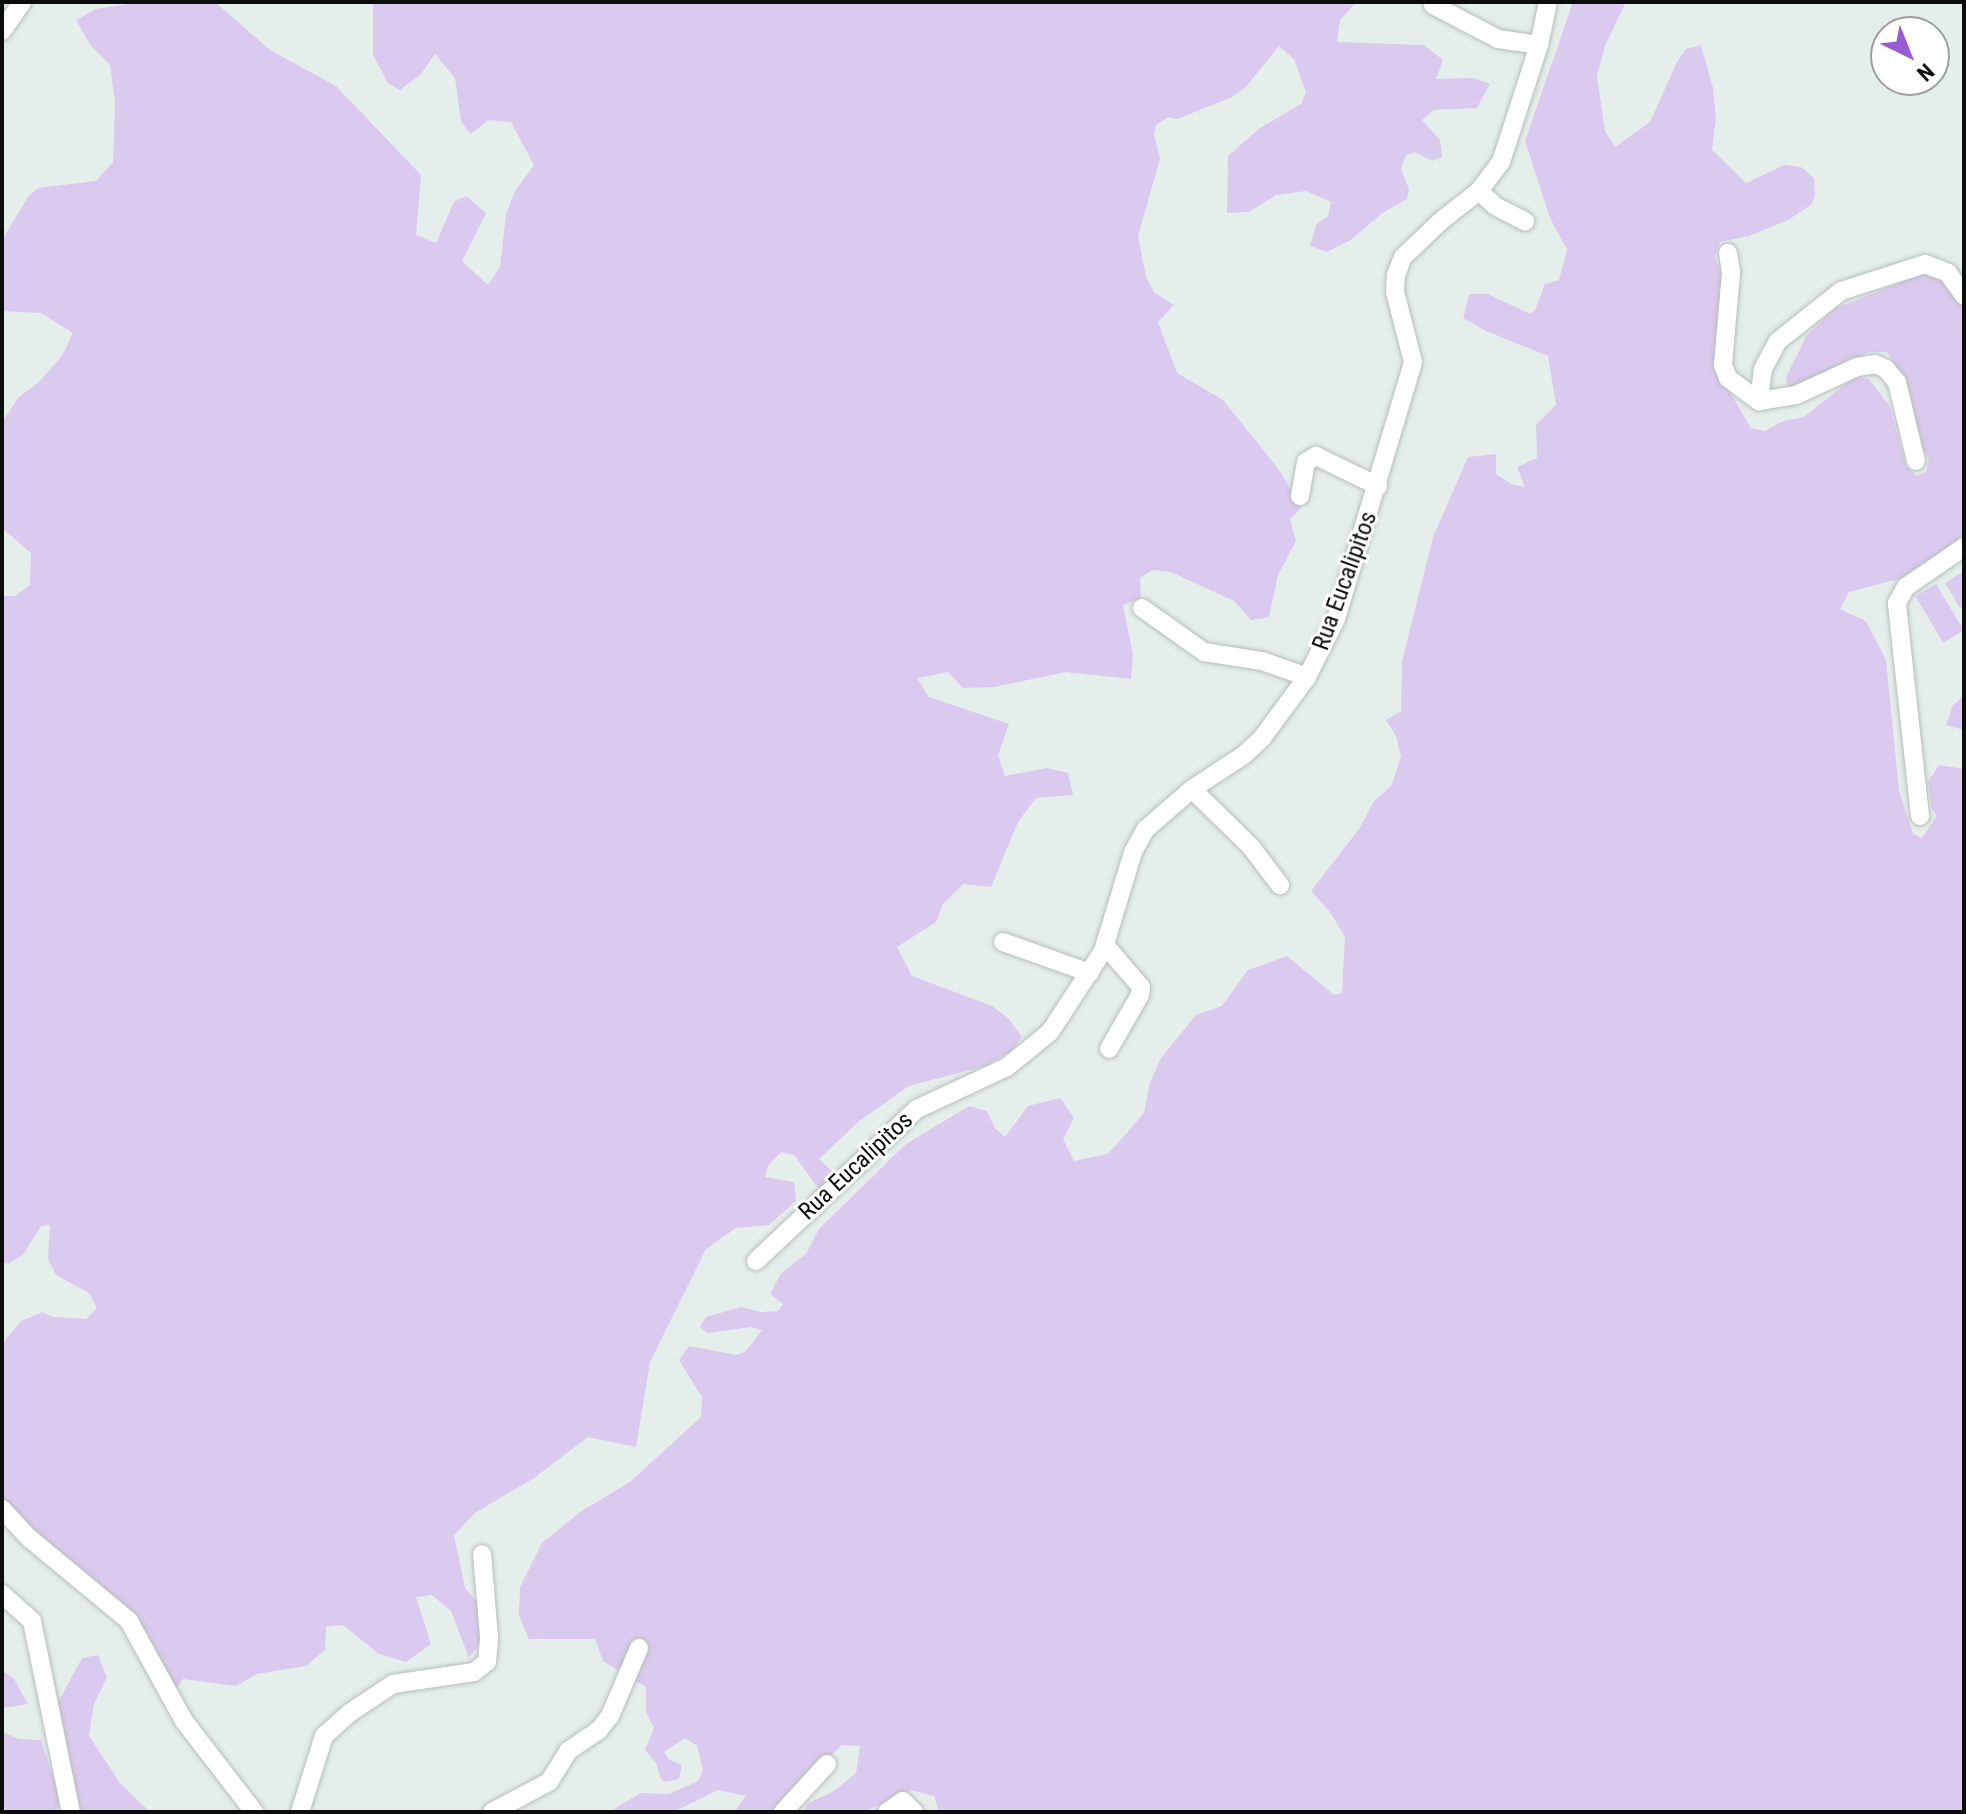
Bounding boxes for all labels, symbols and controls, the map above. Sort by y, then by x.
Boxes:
north arrow [1870,16,1950,96]
text: N [1912,59,1939,86]
street label: Rua Eucalipitos [1307,508,1383,654]
street label: Rua Eucalipitos [793,1106,919,1226]

